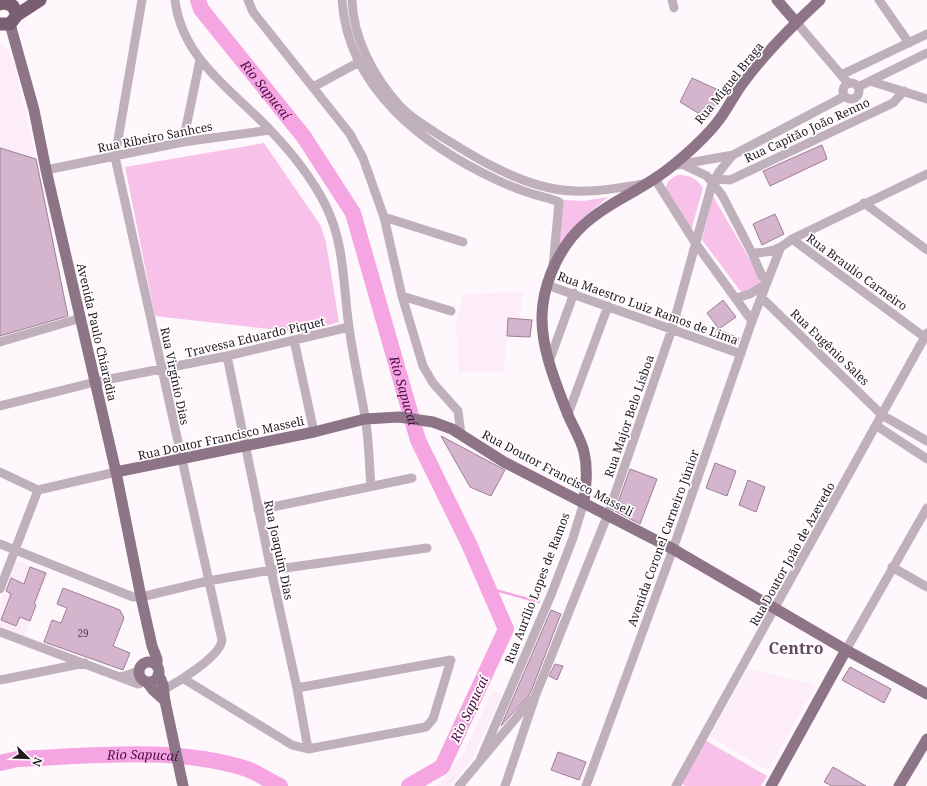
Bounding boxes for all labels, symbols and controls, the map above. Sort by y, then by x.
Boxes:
street label: Rua Miguel Braga [691,38,768,128]
water label: Rio Sapucaí [236,55,296,124]
street label: Rua Capitão João Renno [742,93,872,167]
street label: Rua Ribeiro Sanhces [96,118,214,156]
street label: Rua Braulio Carneiro [803,230,911,314]
street label: Avenida Paulo Chiaradia [73,261,121,403]
street label: Rua Maestro Luiz Ramos de Lima [555,267,741,349]
street label: Rua Eugênio Sales [787,305,873,389]
street label: Travessa Eduardo Piquet [184,313,326,361]
street label: Rua Virgínio Dias [156,326,194,426]
street label: Rua Major Belo Lisboa [600,352,658,480]
water label: Rio Sapucaí [385,353,423,428]
street label: Rua Doutor Francisco Masseli [136,412,306,464]
street label: Rua Doutor Francisco Masseli [479,426,637,520]
street label: Avenida Coronel Carneiro Júnior [623,447,703,629]
street label: Rua Doutor João de Azevedo [745,479,839,629]
street label: Rua Joaquim Dias [260,499,298,601]
street label: Rua Aurílio Lopes de Ramos [500,510,574,666]
house number: 29 [77,626,89,640]
district label: Centro [768,637,824,659]
water label: Rio Sapucaí [445,672,493,746]
north arrow [8,738,48,778]
water label: Rio Sapucaí [106,745,180,765]
text: N [29,755,46,769]

